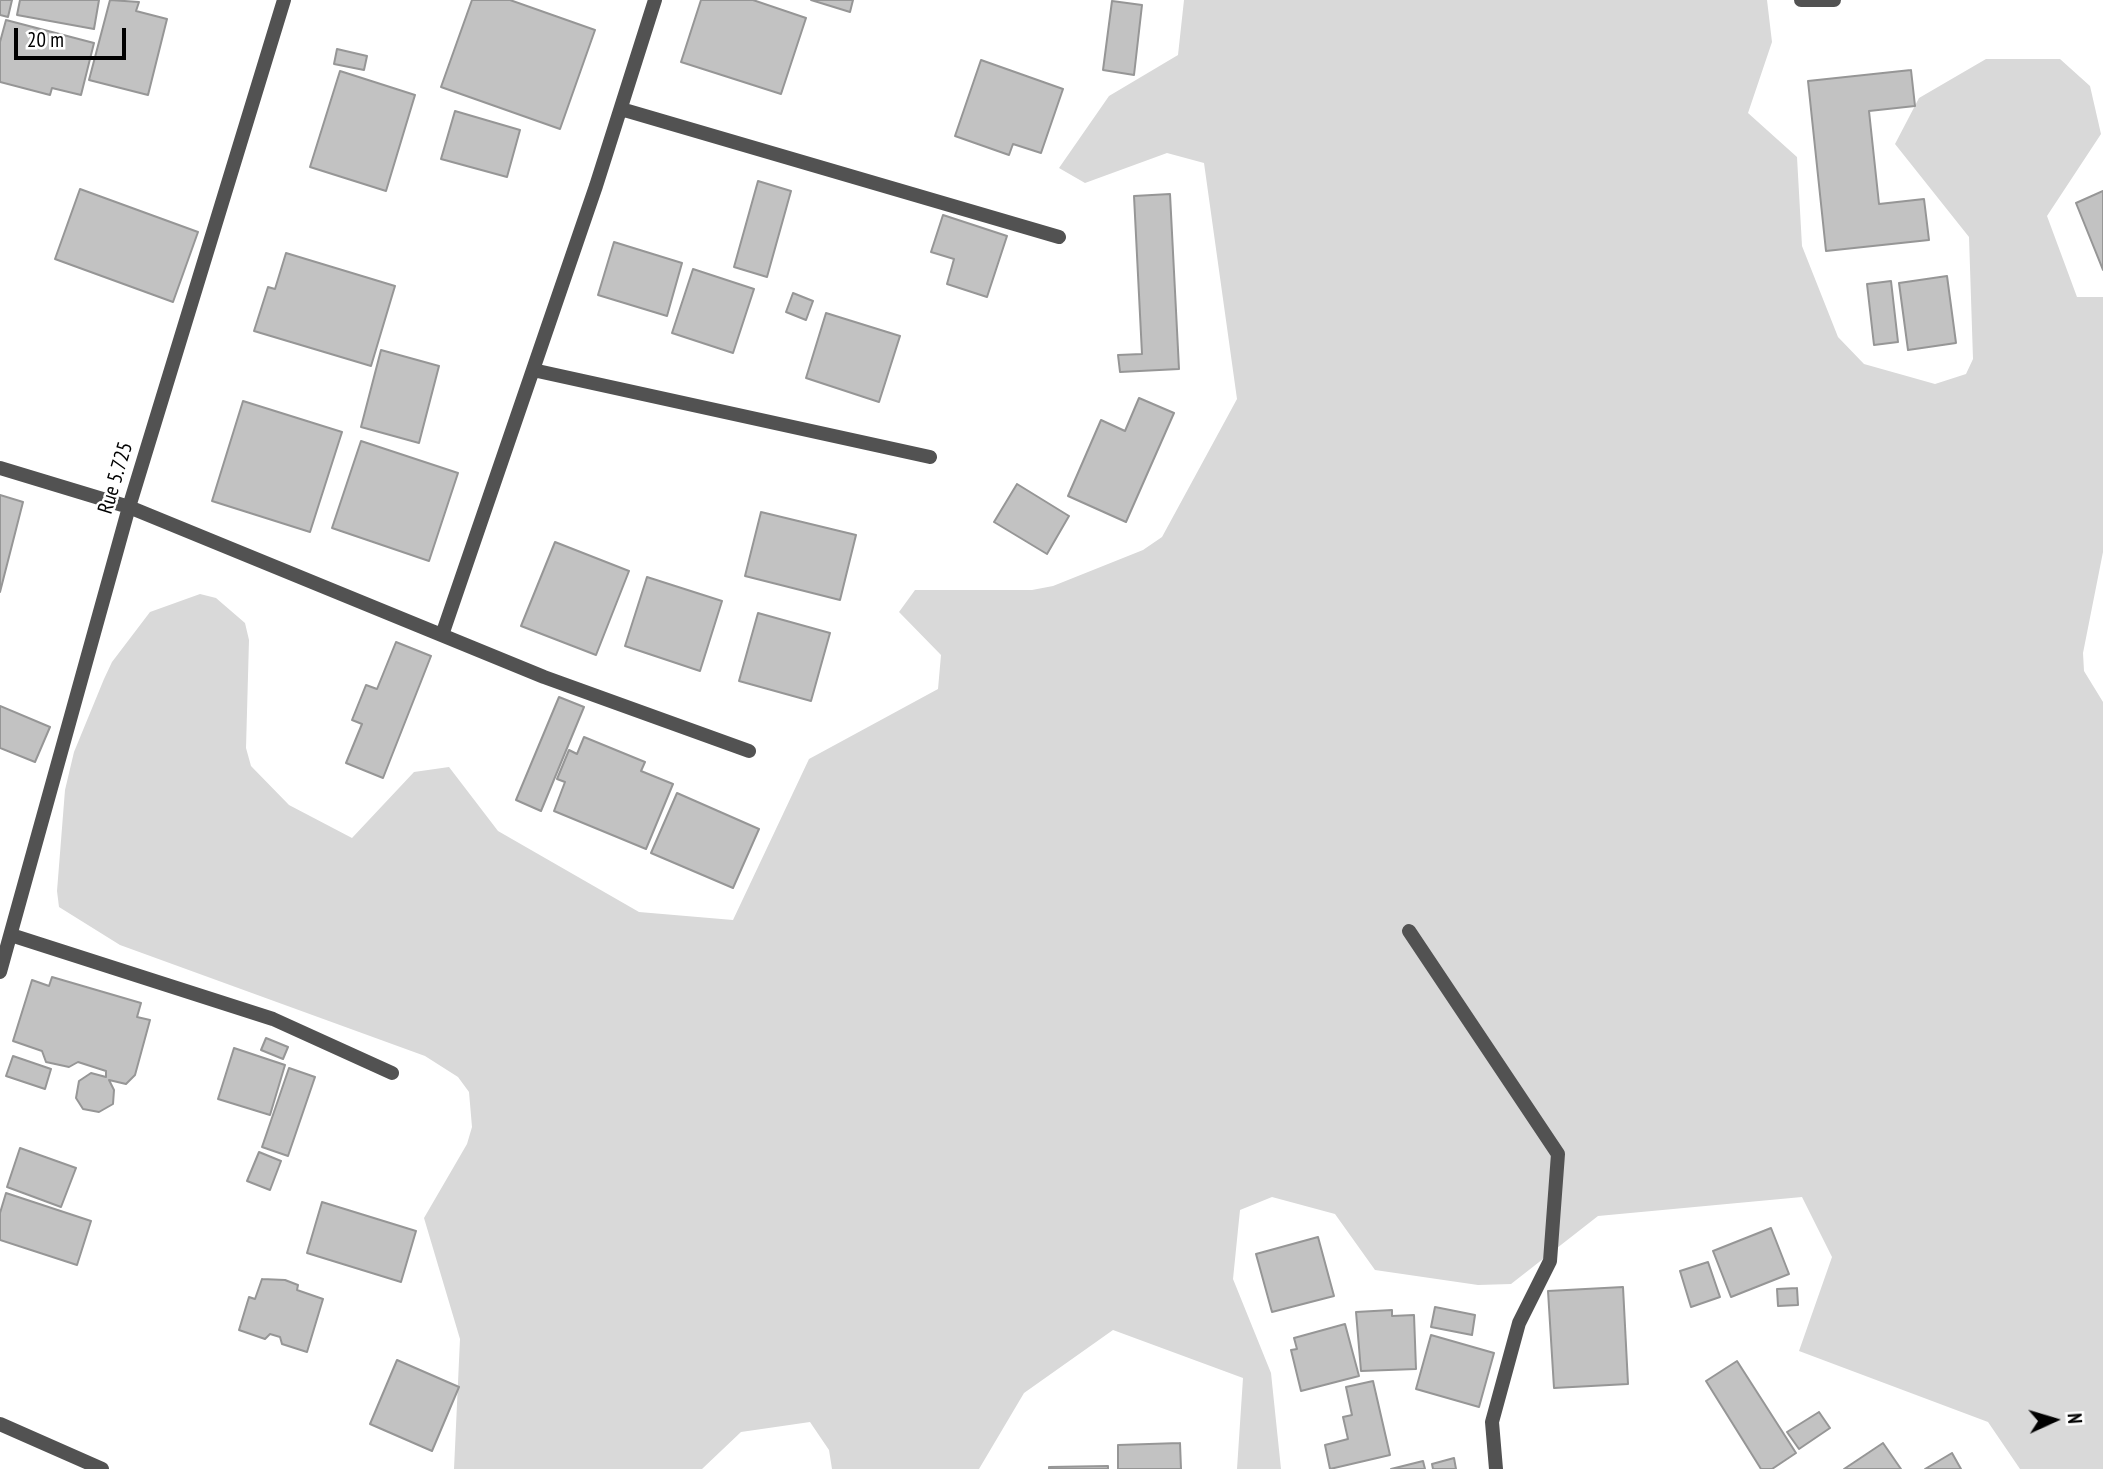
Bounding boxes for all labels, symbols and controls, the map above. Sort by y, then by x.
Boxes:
scale bar [18,14,130,58]
text: 20 m [27,26,64,53]
street label: Rue 5.725 [93,439,139,517]
north arrow [2019,1385,2089,1455]
text: N [2063,1413,2087,1424]

